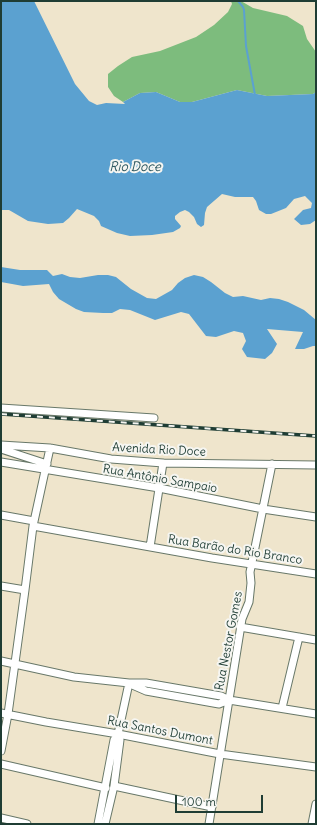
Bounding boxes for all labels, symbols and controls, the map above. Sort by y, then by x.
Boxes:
water label: Rio Doce [109,159,161,175]
street label: Avenida Rio Doce [112,440,206,460]
street label: Rua Antônio Sampaio [102,462,218,496]
street label: Rua Barão do Rio Branco [167,532,303,568]
street label: Rua Nestor Gomes [212,590,246,692]
street label: Rua Santos Dumont [106,714,214,748]
scale bar [177,787,265,813]
text: 100 m [182,794,216,809]

